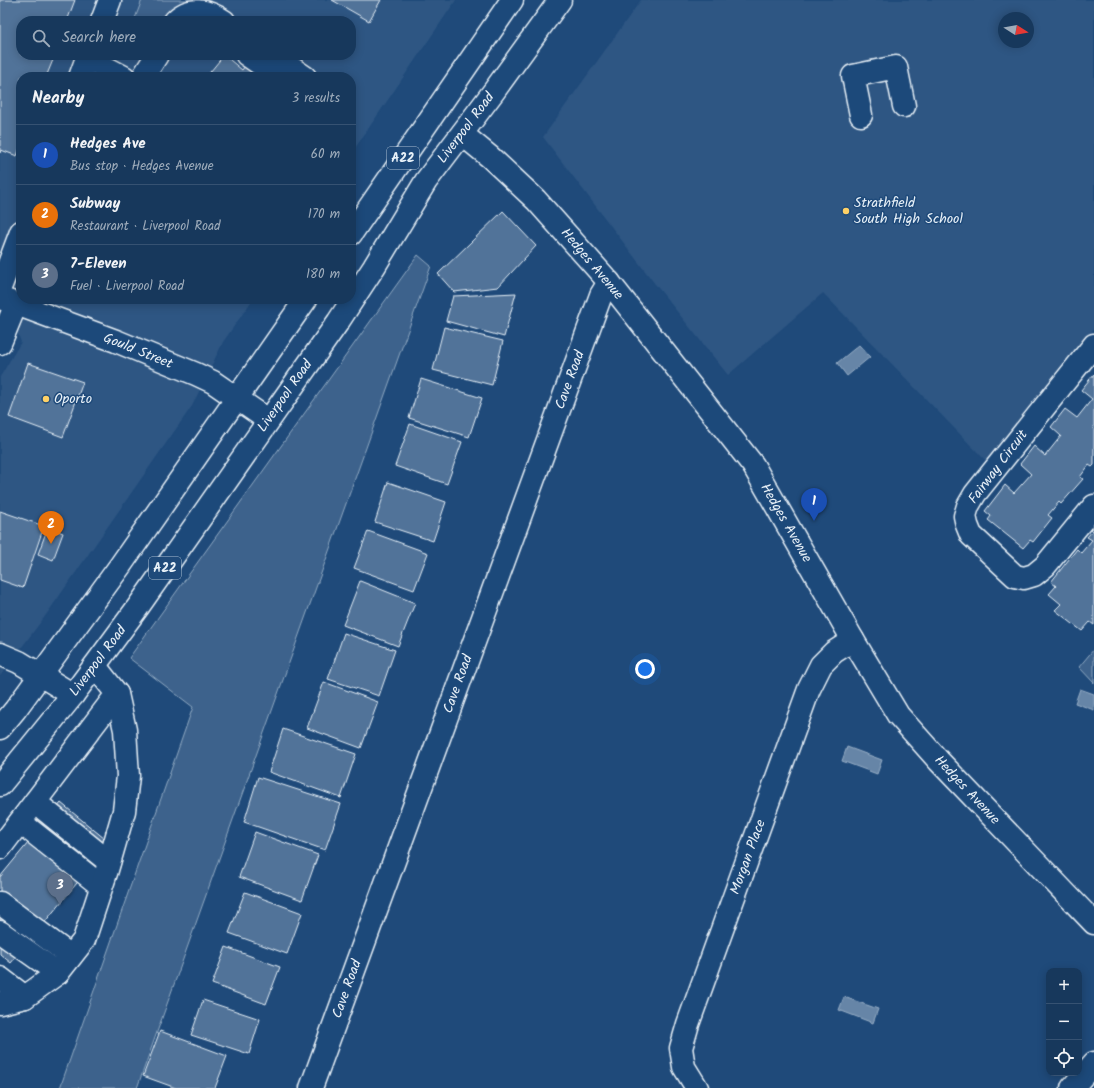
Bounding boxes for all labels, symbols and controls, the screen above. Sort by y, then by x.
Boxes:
north arrow [998,12,1034,48]
search box [16,16,356,60]
text: Search here [62,26,136,50]
icon: search [30,27,52,49]
text: Nearby [32,85,84,112]
street label: Liverpool Road [432,87,501,168]
text: 3 results [292,88,340,109]
text: Hedges Ave [70,132,146,156]
text: 1 [43,144,47,165]
text: 60 m [311,144,340,165]
road number: A22 [387,147,419,169]
text: Bus stop · Hedges Avenue [70,156,214,177]
text: Subway [70,192,120,216]
place label: Strathfield South High School [854,192,963,230]
text: 2 [41,204,49,225]
text: 170 m [308,204,340,225]
marker: Strathfield South High School [841,206,851,216]
text: Restaurant · Liverpool Road [70,216,221,237]
street label: Hedges Avenue [555,223,629,305]
text: 7-Eleven [70,252,127,276]
text: 3 [41,264,49,285]
text: 180 m [306,264,340,285]
text: Fuel · Liverpool Road [70,276,184,297]
street label: Gould Street [100,327,177,375]
street label: Cave Road [549,347,591,412]
street label: Liverpool Road [252,354,319,437]
place label: Oporto [54,388,92,410]
marker: Oporto [41,394,51,404]
street label: Fairway Circuit [963,425,1034,509]
street label: Hedges Avenue [754,479,818,567]
pin: 1 [801,488,827,521]
pin: 2 [38,511,64,544]
road number: A22 [149,557,181,579]
street label: Liverpool Road [64,620,133,701]
street label: Cave Road [437,651,479,716]
your location [635,659,655,679]
street label: Hedges Avenue [929,750,1006,830]
street label: Morgan Place [724,816,772,898]
pin: 3 [47,872,73,905]
street label: Cave Road [326,956,368,1021]
map controls [1046,968,1082,1076]
button: + [1046,968,1082,1004]
button: − [1046,1004,1082,1040]
button: locate [1046,1040,1082,1076]

